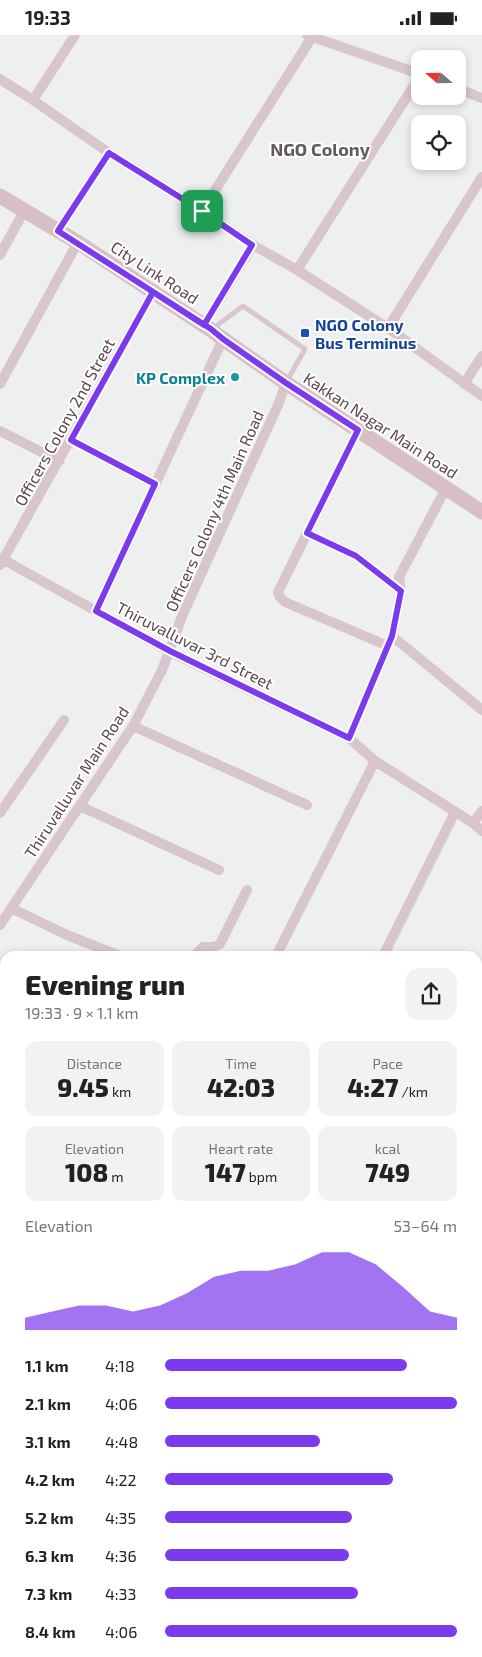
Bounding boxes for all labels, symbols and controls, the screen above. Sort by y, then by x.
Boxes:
text: 19:33 [25,6,71,29]
north arrow [411,50,466,105]
map controls [411,50,466,170]
button: locate [411,115,466,170]
district label: NGO Colony [270,138,371,160]
pin [181,190,223,232]
icon: arrive [188,197,216,225]
street label: City Link Road [108,237,202,307]
place label: NGO Colony Bus Terminus [315,315,416,352]
marker: NGO Colony Bus Terminus [299,327,311,339]
street label: Officers Colony 2nd Street [10,335,118,509]
place label: KP Complex [136,368,225,387]
street label: Kakkan Nagar Main Road [300,368,462,482]
marker: KP Complex [229,371,241,383]
street label: Officers Colony 4th Main Road [161,407,267,615]
street label: Thiruvalluvar 3rd Street [114,597,276,693]
street label: Thiruvalluvar Main Road [20,703,132,861]
text: Evening run [25,967,185,1001]
button: share [405,968,457,1020]
text: 19:33 · 9 × 1.1 km [25,1003,138,1022]
text: Distance [67,1055,122,1072]
text: Time [225,1055,257,1072]
text: Pace [373,1055,403,1072]
text: 9.45 [57,1072,109,1102]
text: 42:03 [207,1072,275,1102]
text: 4:27 [347,1072,398,1102]
text: km [109,1083,131,1100]
text: /km [398,1083,428,1100]
text: Elevation [65,1140,124,1157]
text: Heart rate [209,1140,273,1157]
text: kcal [375,1140,400,1157]
text: 108 [65,1157,108,1187]
text: 147 [205,1157,246,1187]
text: 749 [365,1157,410,1187]
text: m [108,1168,124,1185]
text: bpm [246,1168,277,1185]
text: Elevation [25,1216,93,1235]
text: 53–64 m [393,1216,457,1235]
text: 1.1 km [25,1356,69,1375]
text: 4:18 [105,1356,135,1375]
text: 2.1 km [25,1394,71,1413]
text: 4:06 [105,1394,137,1413]
text: 3.1 km [25,1432,71,1451]
text: 4:48 [105,1432,138,1451]
text: 4.2 km [25,1470,75,1489]
text: 4:22 [105,1470,137,1489]
text: 5.2 km [25,1508,74,1527]
text: 4:35 [105,1508,136,1527]
text: 6.3 km [25,1546,74,1565]
text: 4:36 [105,1546,137,1565]
text: 7.3 km [25,1584,72,1603]
text: 4:33 [105,1584,136,1603]
text: 8.4 km [25,1622,76,1641]
text: 4:06 [105,1622,137,1641]

